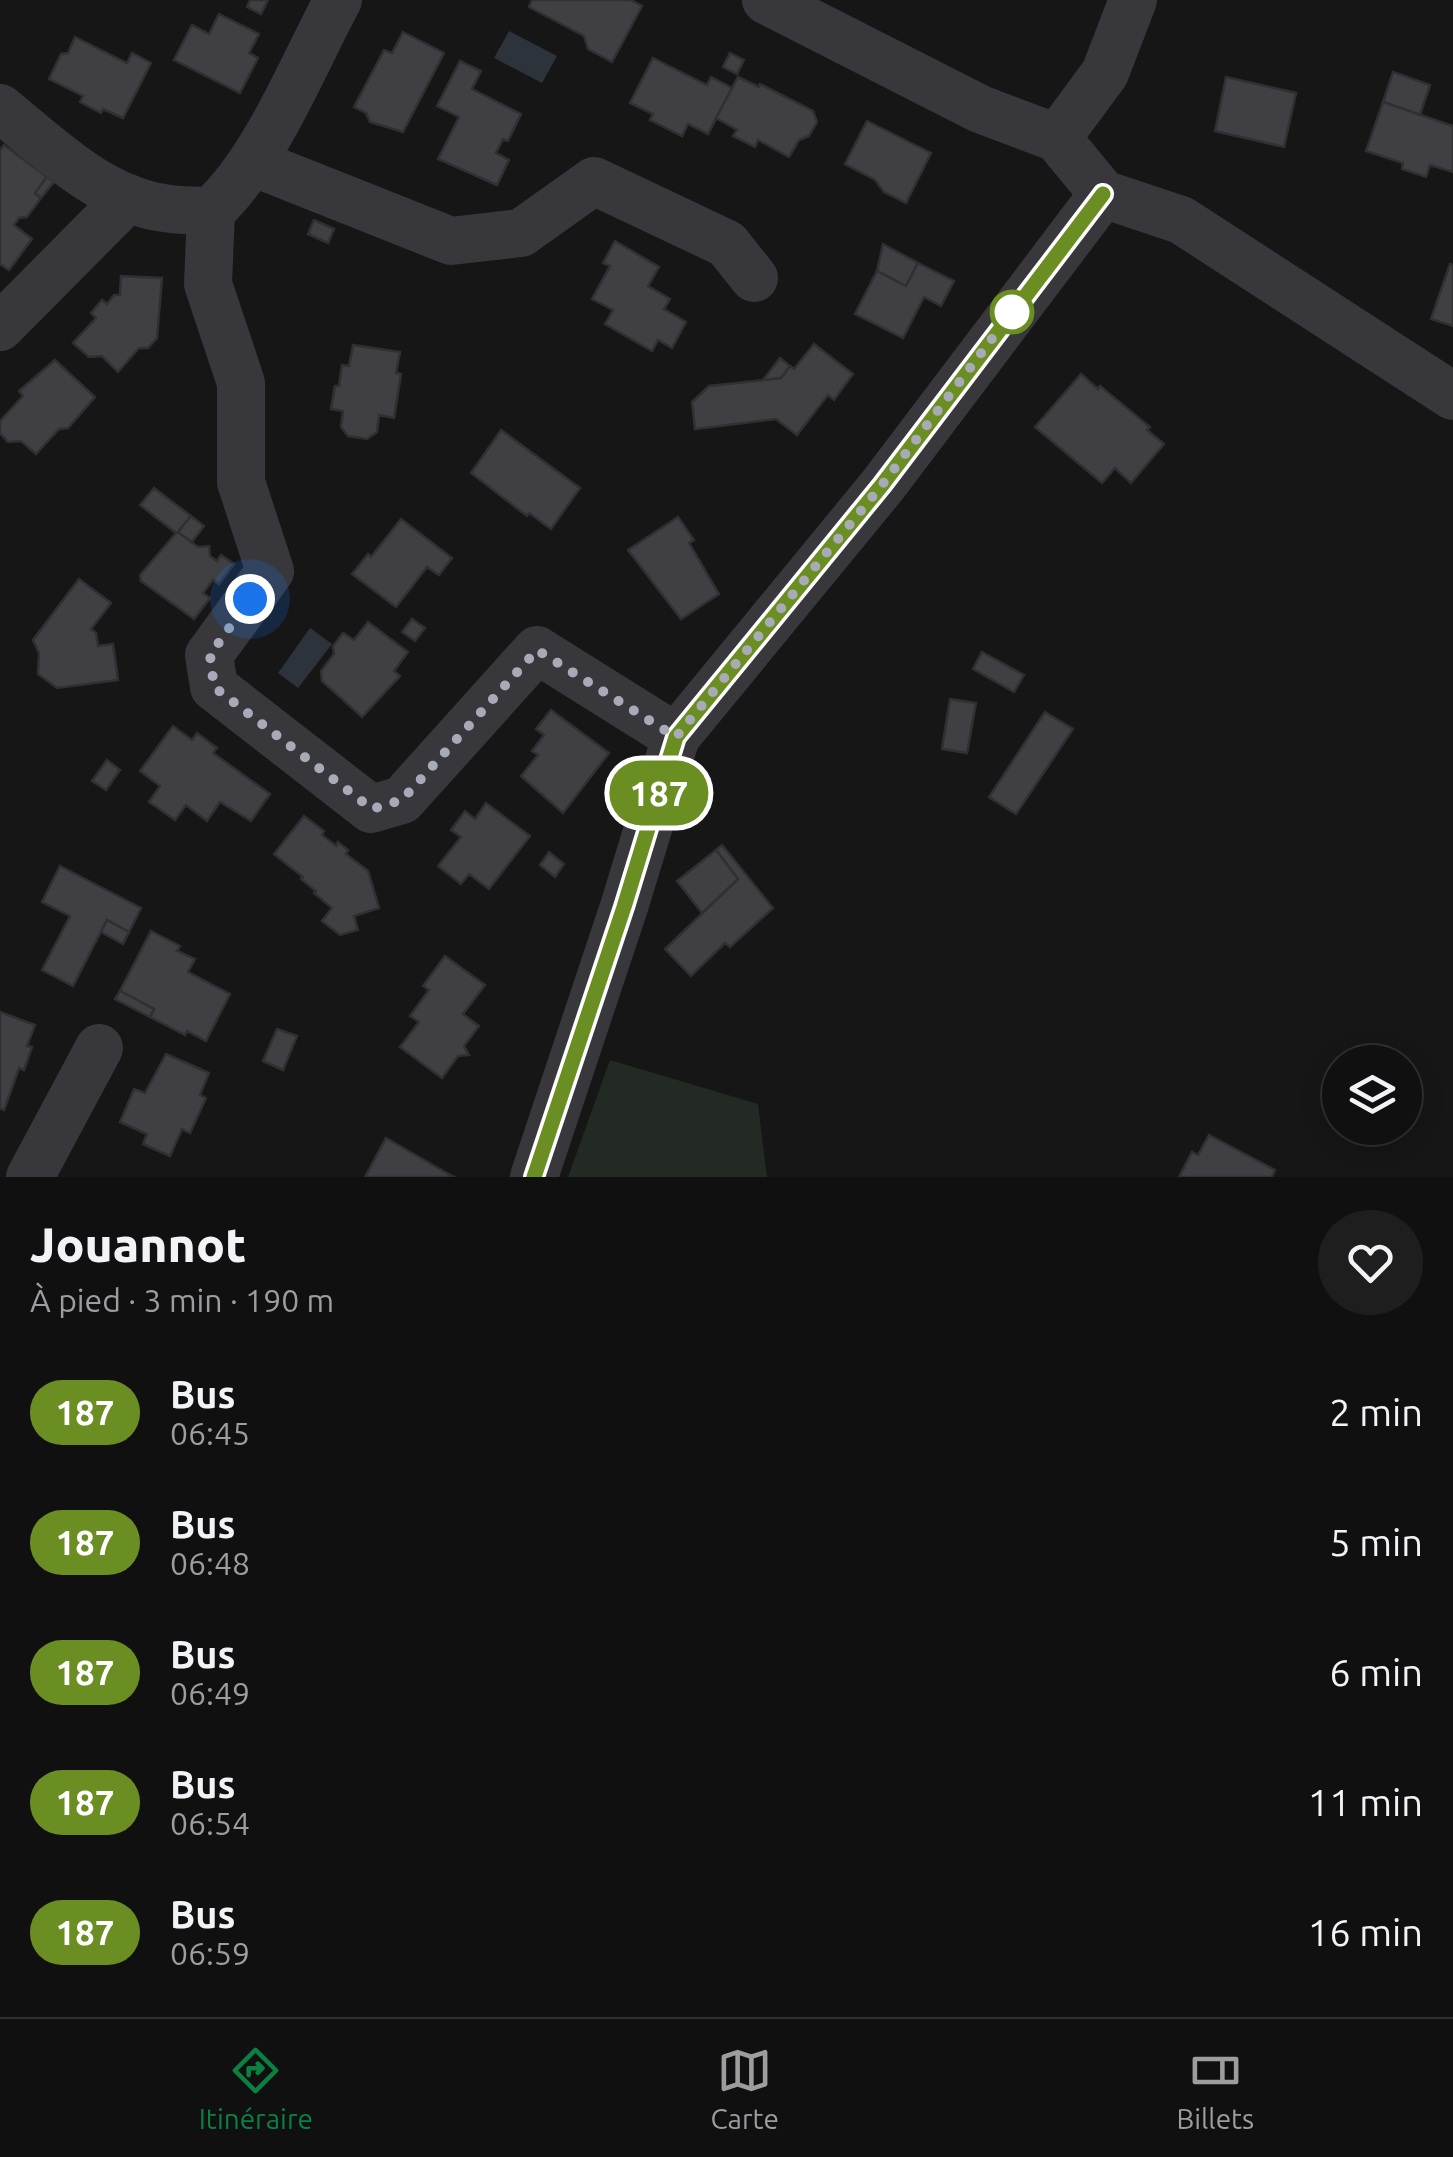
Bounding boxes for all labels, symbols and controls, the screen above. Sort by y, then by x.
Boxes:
unlabelled marker [991,291,1033,333]
your location [225,574,275,624]
line badge: 187 [602,760,716,826]
text: 187 [629,773,689,813]
map controls [1322,1045,1422,1145]
button: layers [1322,1045,1422,1145]
button: heart [1318,1210,1423,1315]
text: Jouannot [30,1217,246,1271]
text: À pied · 3 min · 190 m [30,1282,334,1318]
text: Bus [170,1373,235,1415]
text: 2 min [1329,1391,1423,1433]
text: 187 [55,1392,115,1432]
text: 06:45 [170,1415,250,1451]
text: Bus [170,1503,235,1545]
text: 5 min [1329,1521,1423,1563]
text: 187 [55,1522,115,1562]
text: 06:48 [170,1545,250,1581]
text: Bus [170,1633,235,1675]
text: 6 min [1329,1651,1423,1693]
text: 187 [55,1652,115,1692]
text: 06:49 [170,1675,250,1711]
text: Bus [170,1763,235,1805]
text: 11 min [1308,1781,1423,1823]
text: 187 [55,1782,115,1822]
text: 06:54 [170,1805,250,1841]
text: Bus [170,1893,235,1935]
text: 16 min [1308,1911,1423,1953]
text: 187 [55,1912,115,1952]
text: 06:59 [170,1935,250,1971]
tab: Itinéraire [199,2043,313,2134]
tab: Carte [710,2043,779,2134]
tab: Billets [1176,2043,1254,2134]

